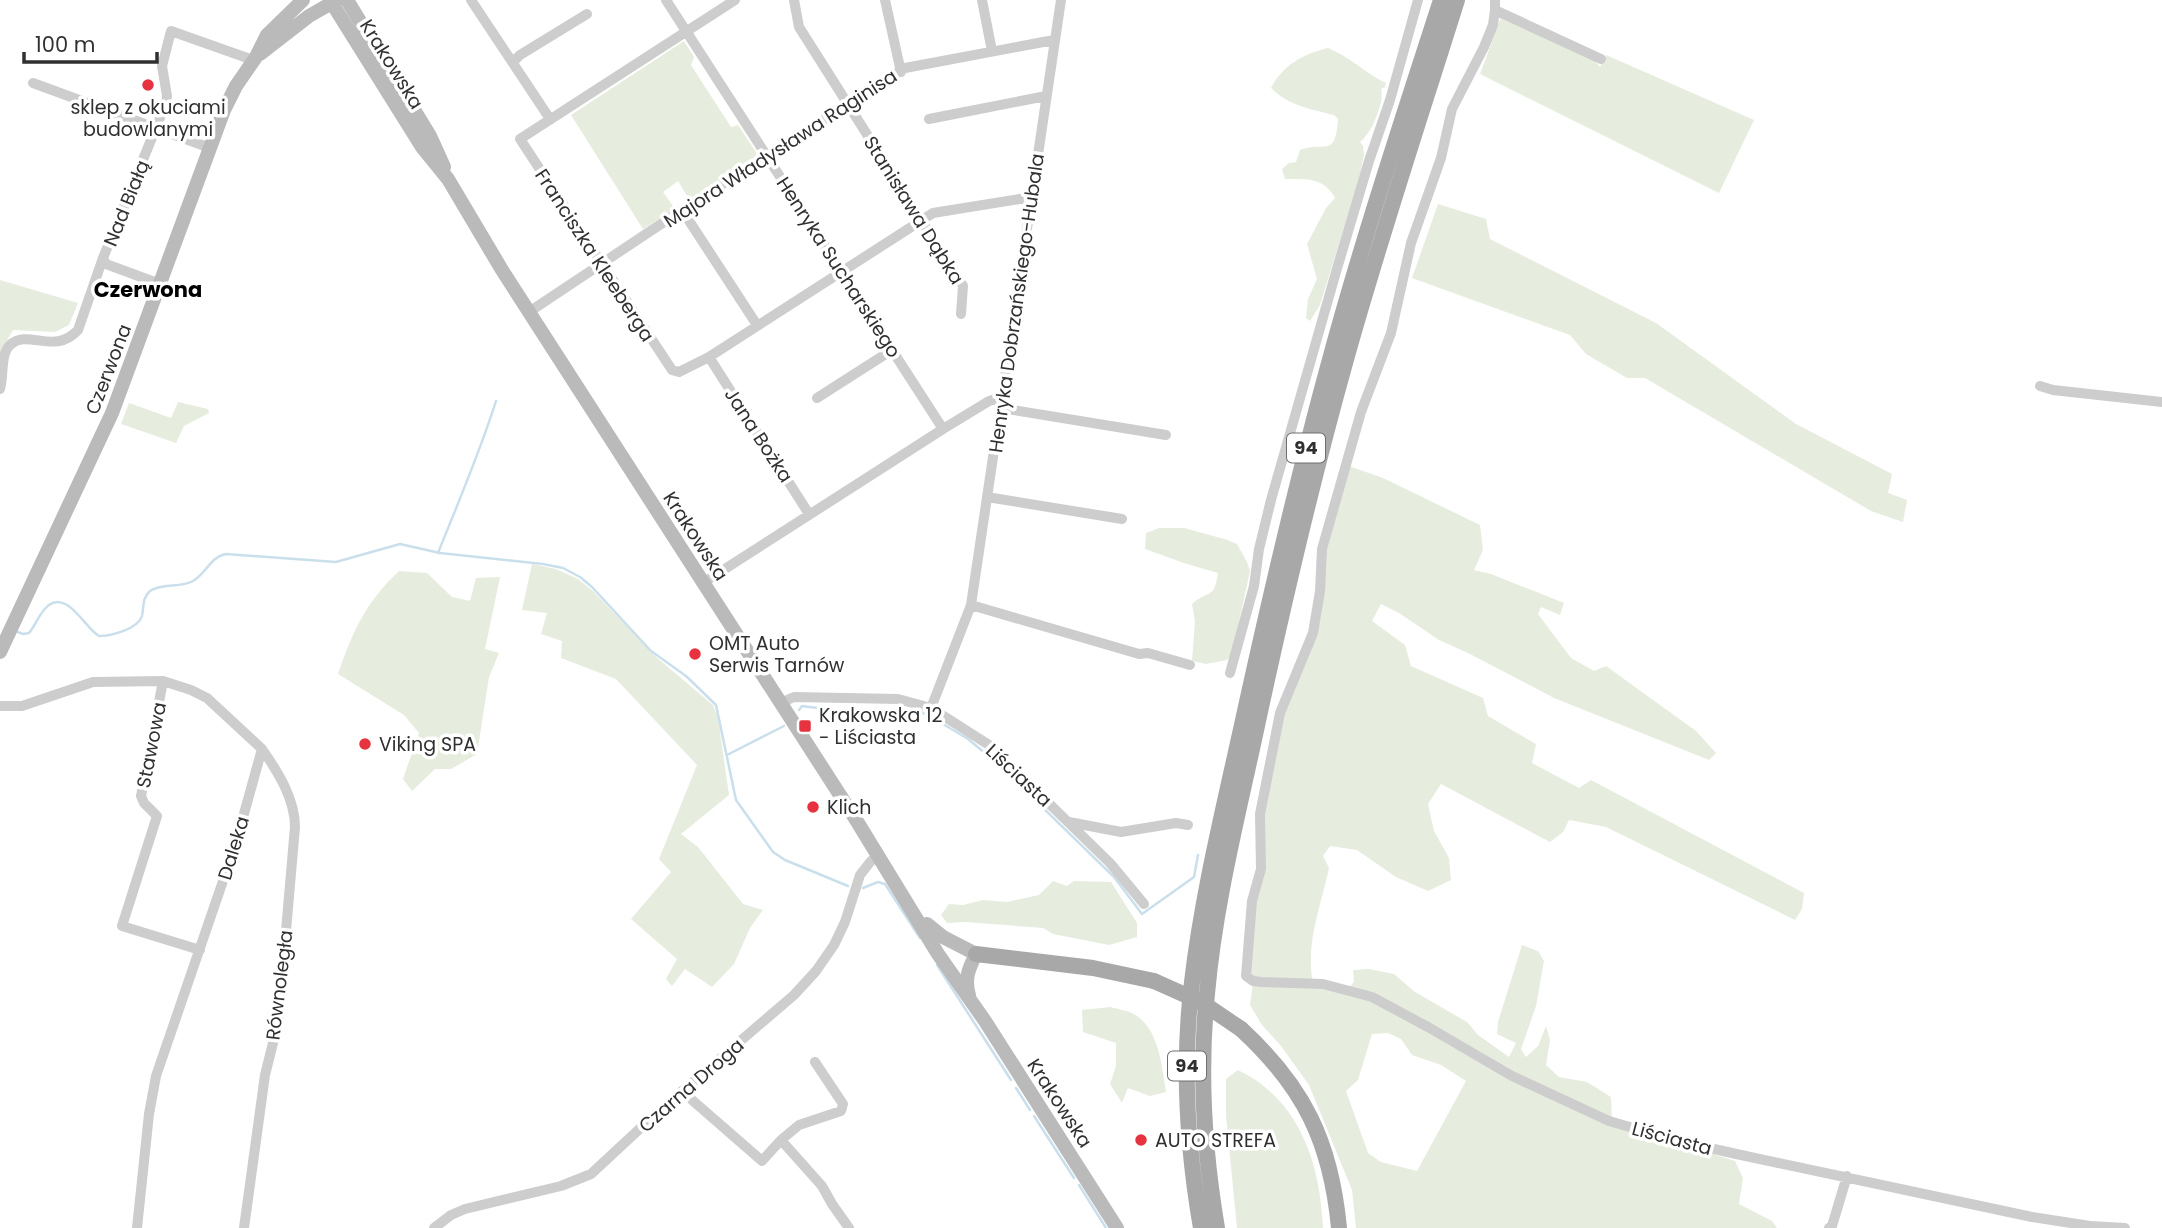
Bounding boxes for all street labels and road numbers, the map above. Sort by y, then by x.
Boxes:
street label: Krakowska [353,14,430,114]
street label: Majora Władysława Raginisa [658,63,902,234]
street label: Stanisława Dąbka [857,131,970,290]
street label: Henryka Dobrzańskiego-Hubala [982,152,1051,454]
street label: Nad Białą [97,156,156,250]
street label: Franciszka Kleeberga [528,164,661,347]
street label: Henryka Sucharskiego [770,172,907,363]
street label: Czerwona [79,320,138,418]
street label: Jana Bożka [718,383,799,488]
road number: 94 [1287,434,1325,462]
street label: Krakowska [657,486,735,586]
street label: Stawowa [130,700,173,790]
street label: Liściasta [980,738,1058,813]
street label: Daleka [211,813,256,883]
street label: Równoległa [259,929,300,1042]
street label: Czarna Droga [633,1032,750,1139]
road number: 94 [1168,1051,1206,1080]
street label: Krakowska [1021,1053,1099,1153]
street label: Liściasta [1629,1115,1715,1162]

